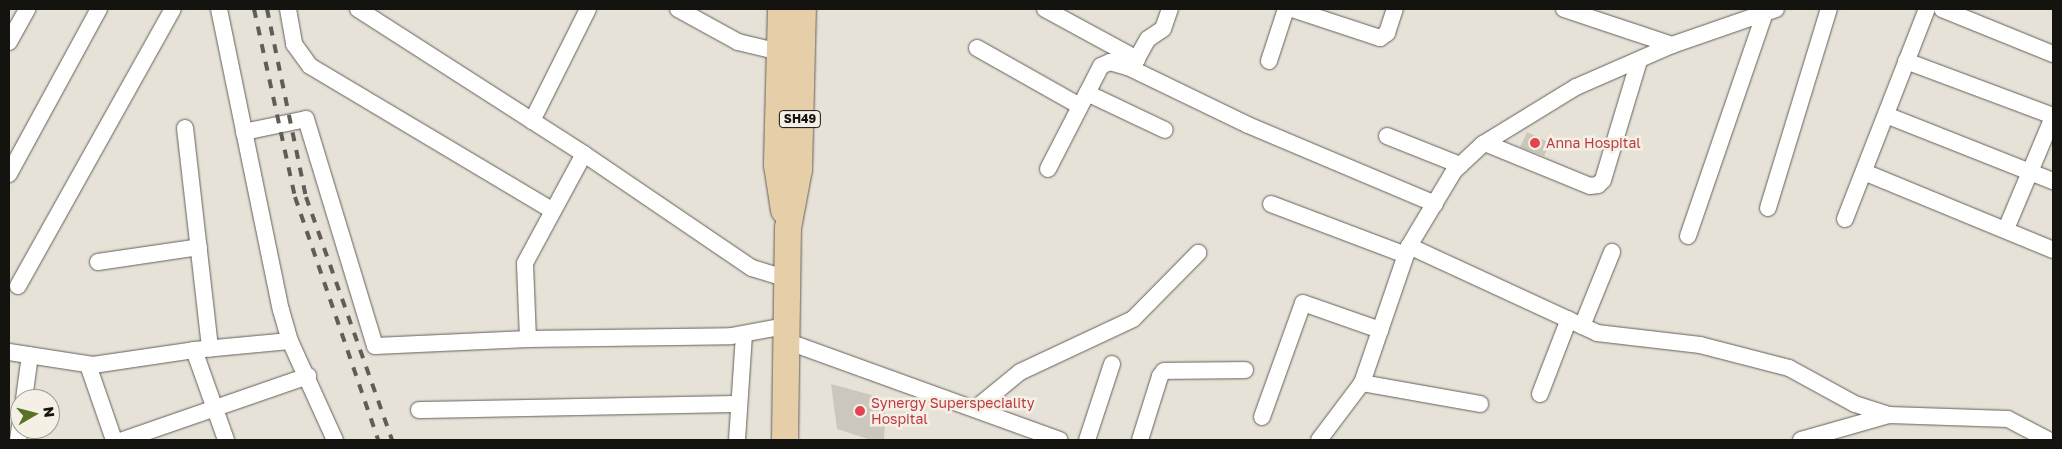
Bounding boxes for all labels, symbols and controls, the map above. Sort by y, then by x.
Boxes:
road number: SH49 [779,110,821,128]
place label: Anna Hospital [1546,135,1641,151]
marker: Anna Hospital [1528,136,1542,150]
north arrow [10,389,60,439]
place label: Synergy Superspeciality Hospital [871,395,1035,428]
marker: Synergy Superspeciality Hospital [853,404,867,418]
text: N [40,406,59,418]

